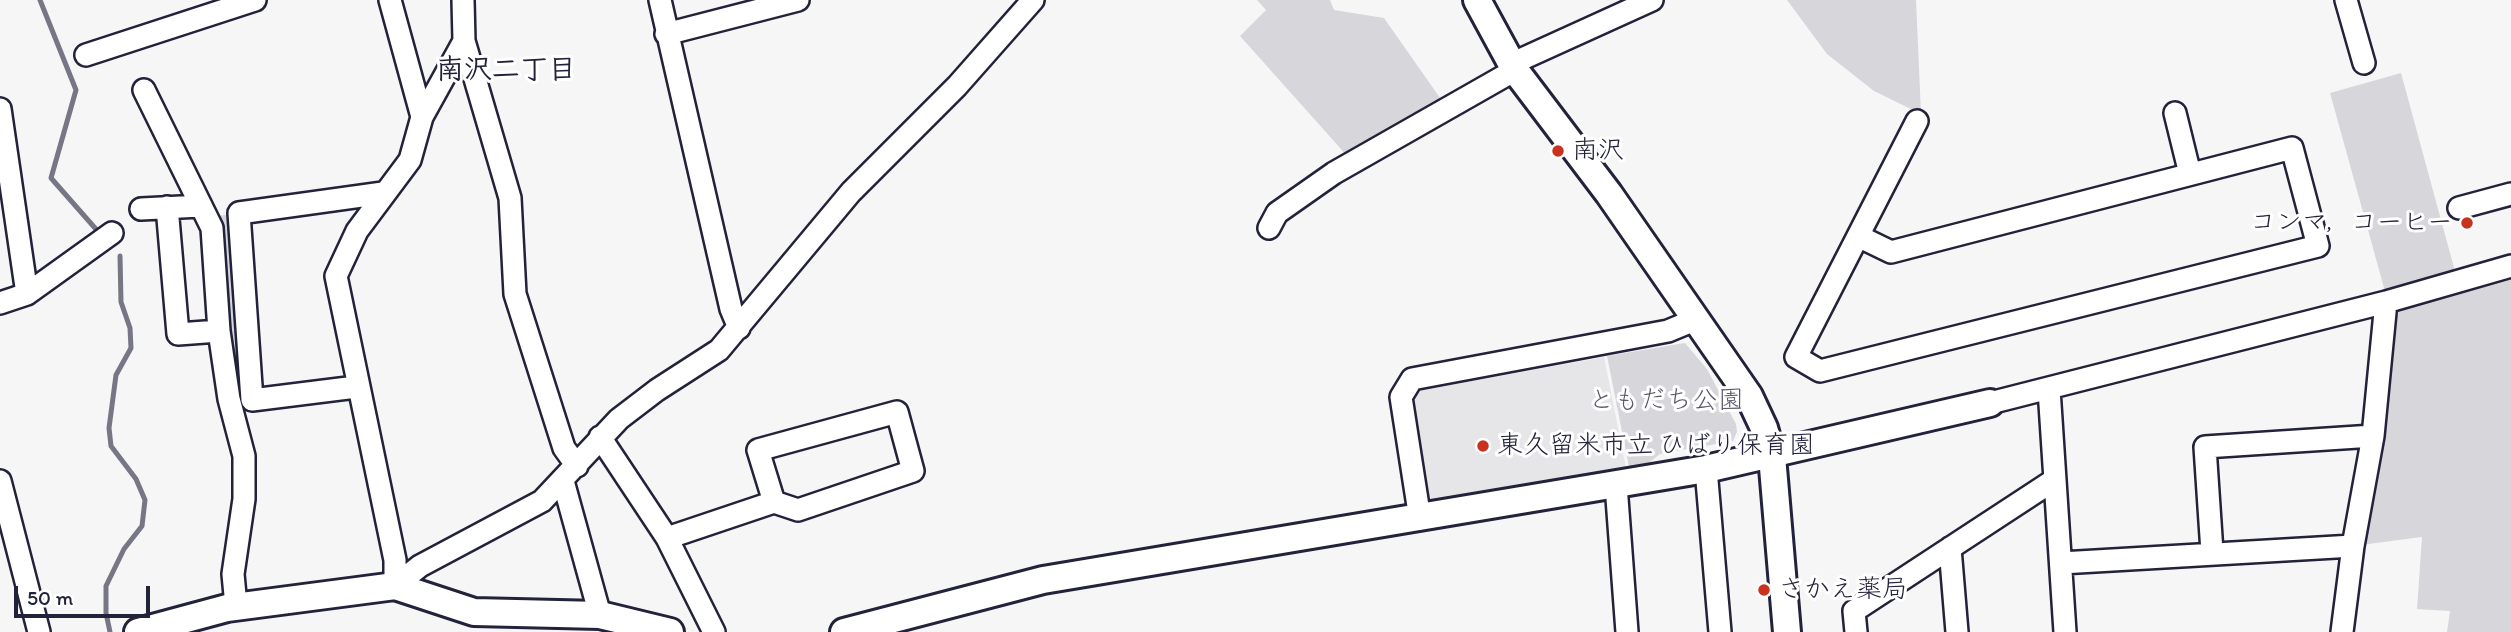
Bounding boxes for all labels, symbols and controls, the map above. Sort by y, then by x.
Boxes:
district label: 南沢二丁目 [436,54,576,88]
place label: 南沢 [1572,135,1624,167]
marker: 南沢 [1550,143,1566,159]
place label: コンマ，コーヒー [2250,207,2453,239]
marker: コンマ，コーヒー [2459,215,2475,231]
park label: ともだち公園 [1588,385,1744,417]
place label: 東久留米市立 ひばり保育園 [1497,430,1815,462]
marker: 東久留米市立 ひばり保育園 [1475,438,1491,454]
scale bar [18,572,154,616]
place label: さかえ薬局 [1778,574,1908,606]
marker: さかえ薬局 [1756,582,1772,598]
text: 50 m [27,585,73,610]

